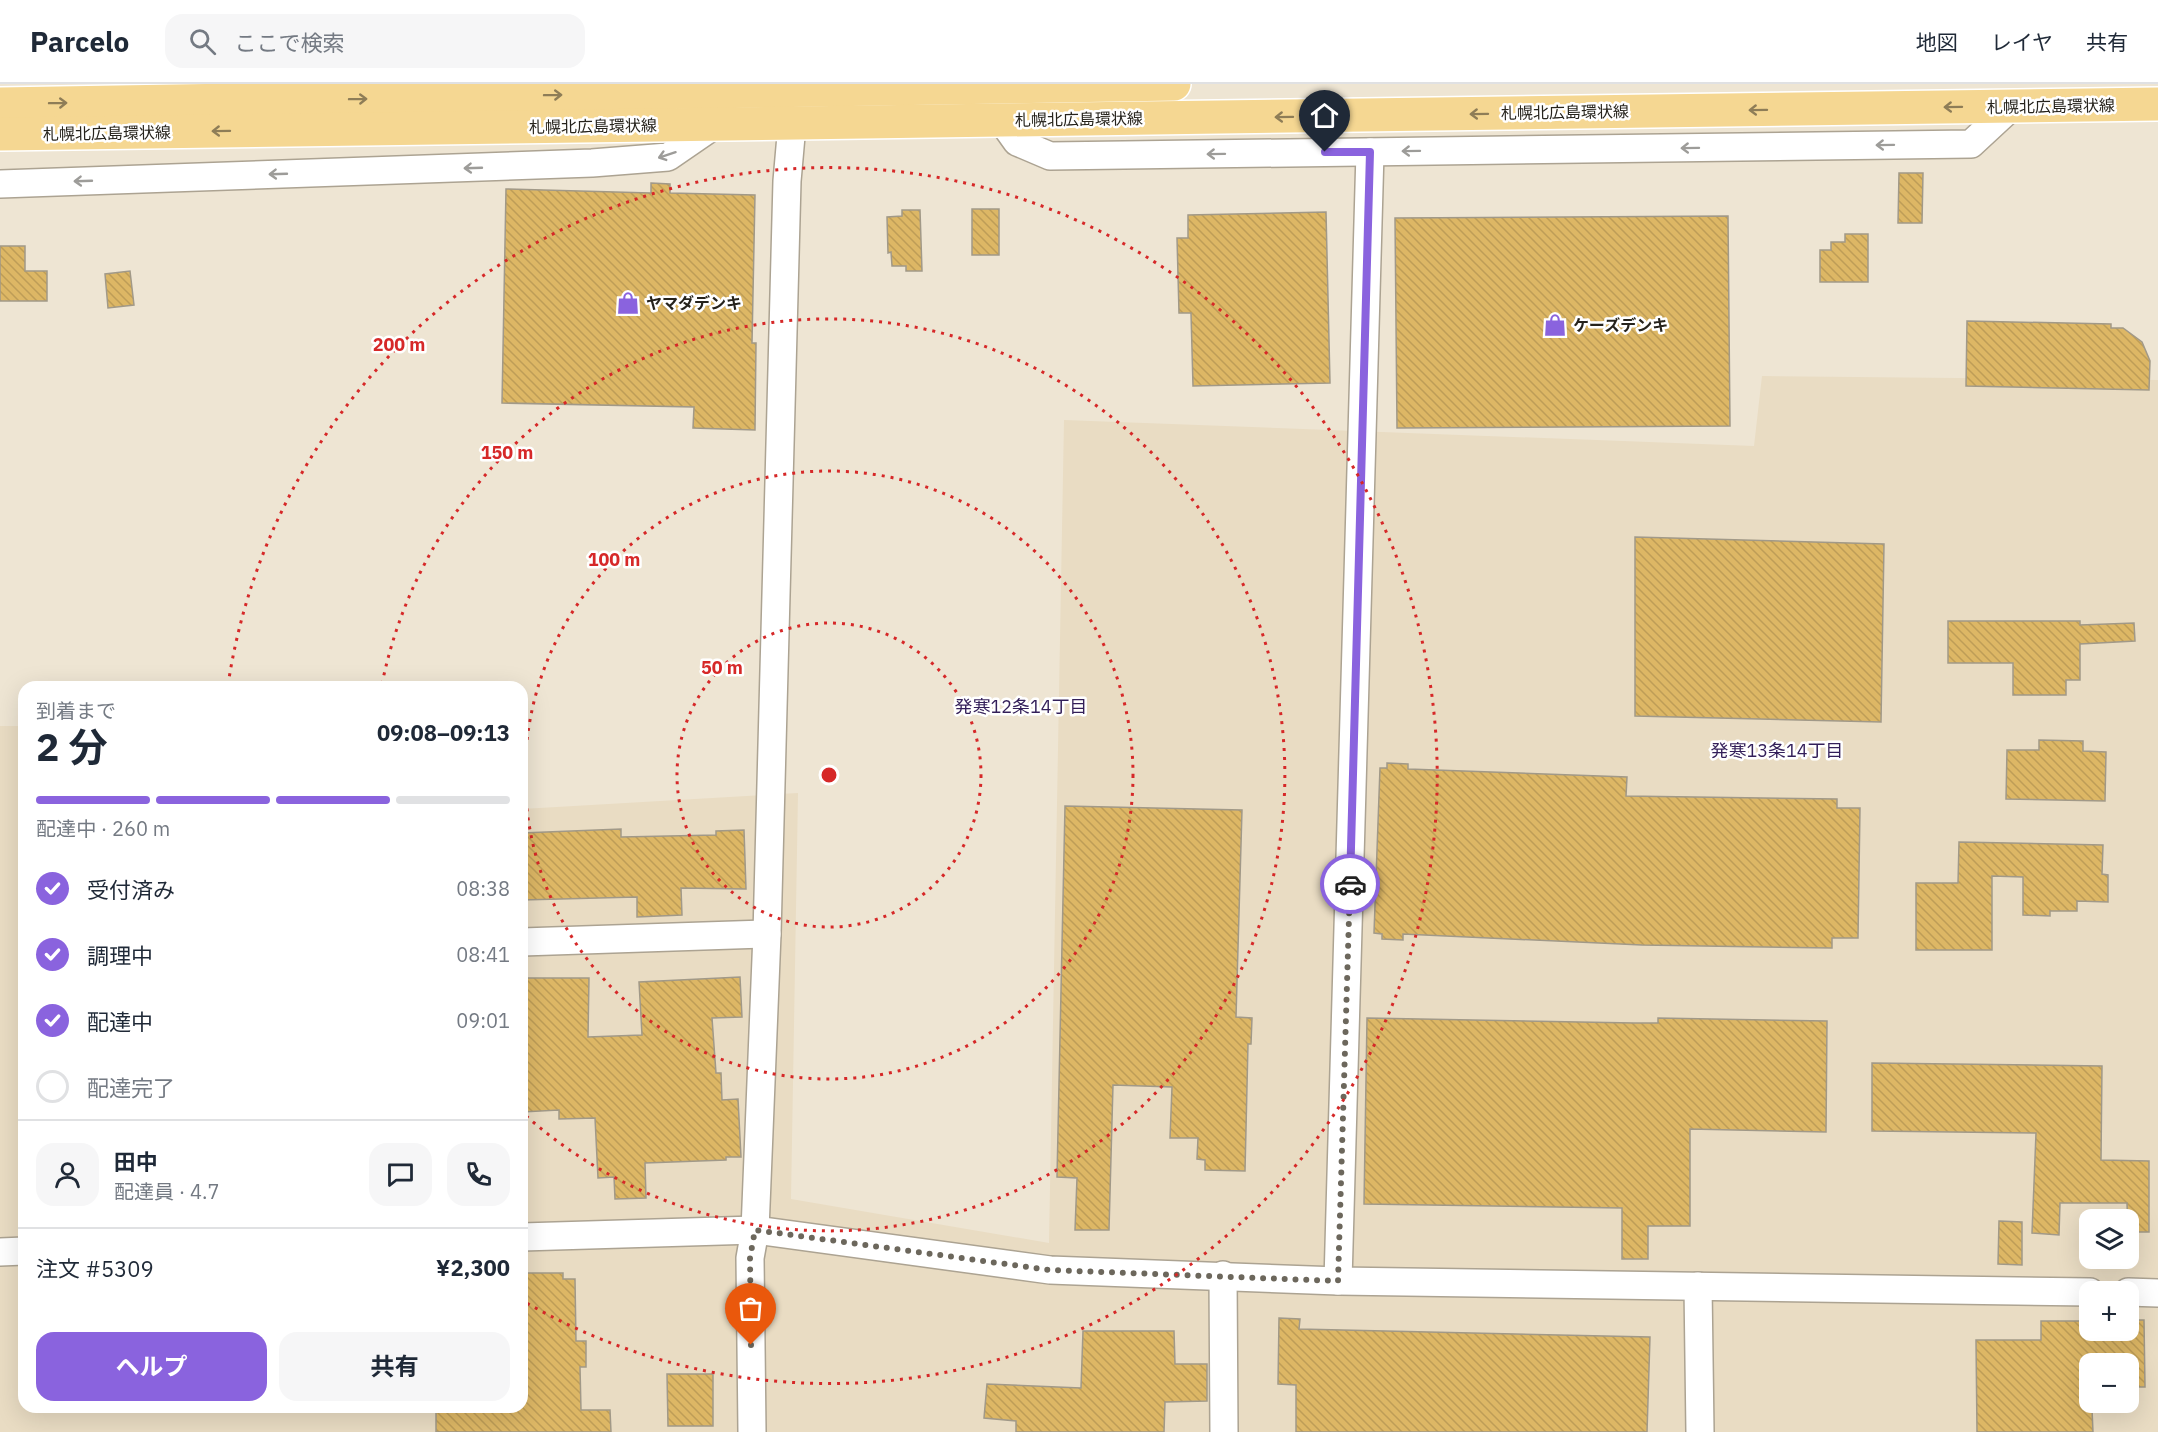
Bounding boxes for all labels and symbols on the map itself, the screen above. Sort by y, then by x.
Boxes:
one-way arrow [543,89,563,101]
pin [1299,90,1350,152]
one-way arrow [348,93,368,105]
street label: 札幌北広島環状線 [1987,95,2115,117]
one-way arrow [48,97,68,109]
street label: 札幌北広島環状線 [1501,101,1629,123]
one-way arrow [1943,101,1963,113]
one-way arrow [1748,104,1768,116]
street label: 札幌北広島環状線 [1015,108,1143,130]
one-way arrow [1469,108,1489,120]
one-way arrow [1274,111,1294,122]
street label: 札幌北広島環状線 [529,115,657,137]
street label: 札幌北広島環状線 [43,122,171,144]
one-way arrow [212,126,232,137]
one-way arrow [1875,140,1895,151]
one-way arrow [1681,142,1701,154]
one-way arrow [1402,145,1422,157]
one-way arrow [1207,148,1227,160]
one-way arrow [657,150,676,161]
one-way arrow [463,162,483,173]
one-way arrow [268,169,288,180]
one-way arrow [74,175,94,187]
shop icon: ヤマダデンキ [615,290,641,316]
place label: ヤマダデンキ [646,293,742,313]
shop icon: ケーズデンキ [1542,312,1568,338]
place label: ケーズデンキ [1573,315,1668,335]
text: 200 m [373,333,425,356]
text: 150 m [481,441,533,464]
text: 100 m [588,548,640,571]
text: 50 m [701,656,743,679]
district label: 発寒12条14丁目 [954,695,1088,718]
district label: 発寒13条14丁目 [1710,739,1844,762]
centre of rings [819,765,839,785]
courier [1320,854,1380,914]
pin [725,1283,776,1345]

